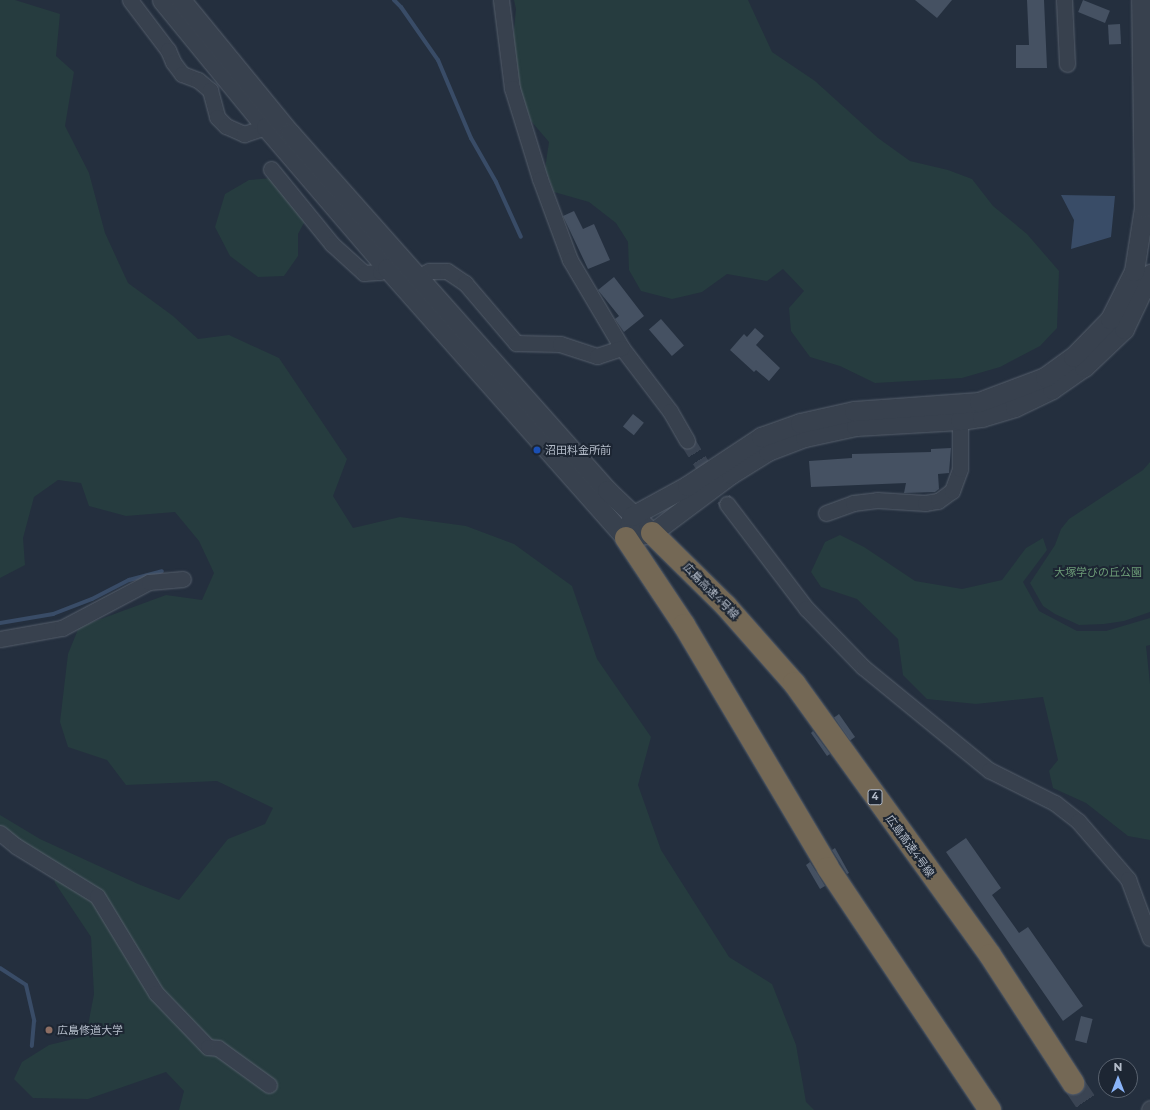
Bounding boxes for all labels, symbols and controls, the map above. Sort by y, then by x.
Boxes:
place label: 沼田料金所前 [545,443,611,457]
marker: 沼田料金所前 [532,445,542,455]
street label: 広島高速4号線 [680,560,742,622]
park label: 大塚学びの丘公園 [1054,565,1142,579]
road number: 4 [867,789,883,805]
street label: 広島高速4号線 [883,812,937,880]
place label: 広島修道大学 [57,1023,123,1037]
marker: 広島修道大学 [44,1025,54,1035]
north arrow [1098,1058,1138,1098]
text: N [1114,1060,1122,1074]

